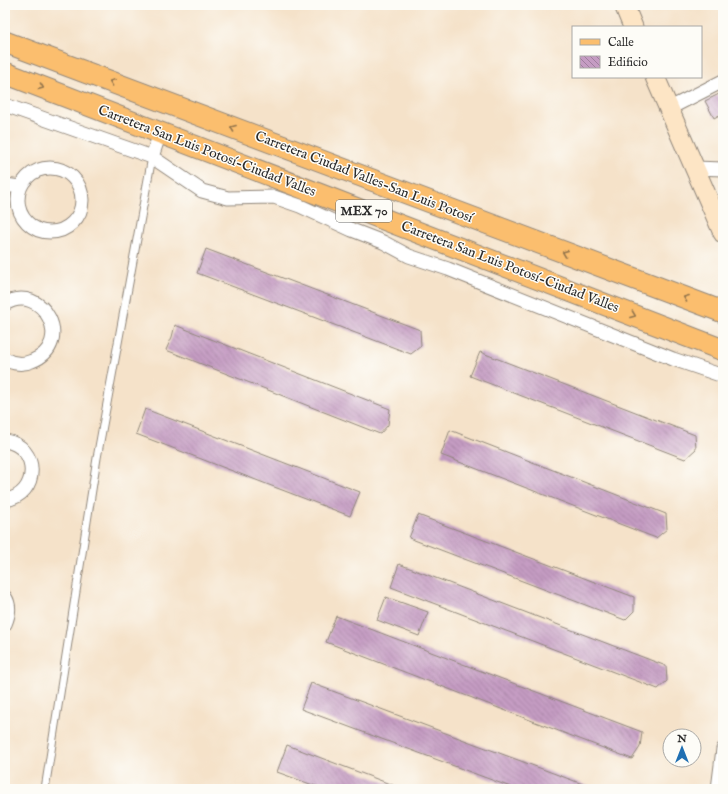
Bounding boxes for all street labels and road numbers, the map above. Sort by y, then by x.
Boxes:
street label: Carretera San Luis Potosí-Ciudad Valles [96,101,319,201]
street label: Carretera Ciudad Valles-San Luis Potosí [253,127,477,227]
road number: MEX 70 [336,200,392,222]
street label: Carretera San Luis Potosí-Ciudad Valles [399,217,622,317]

